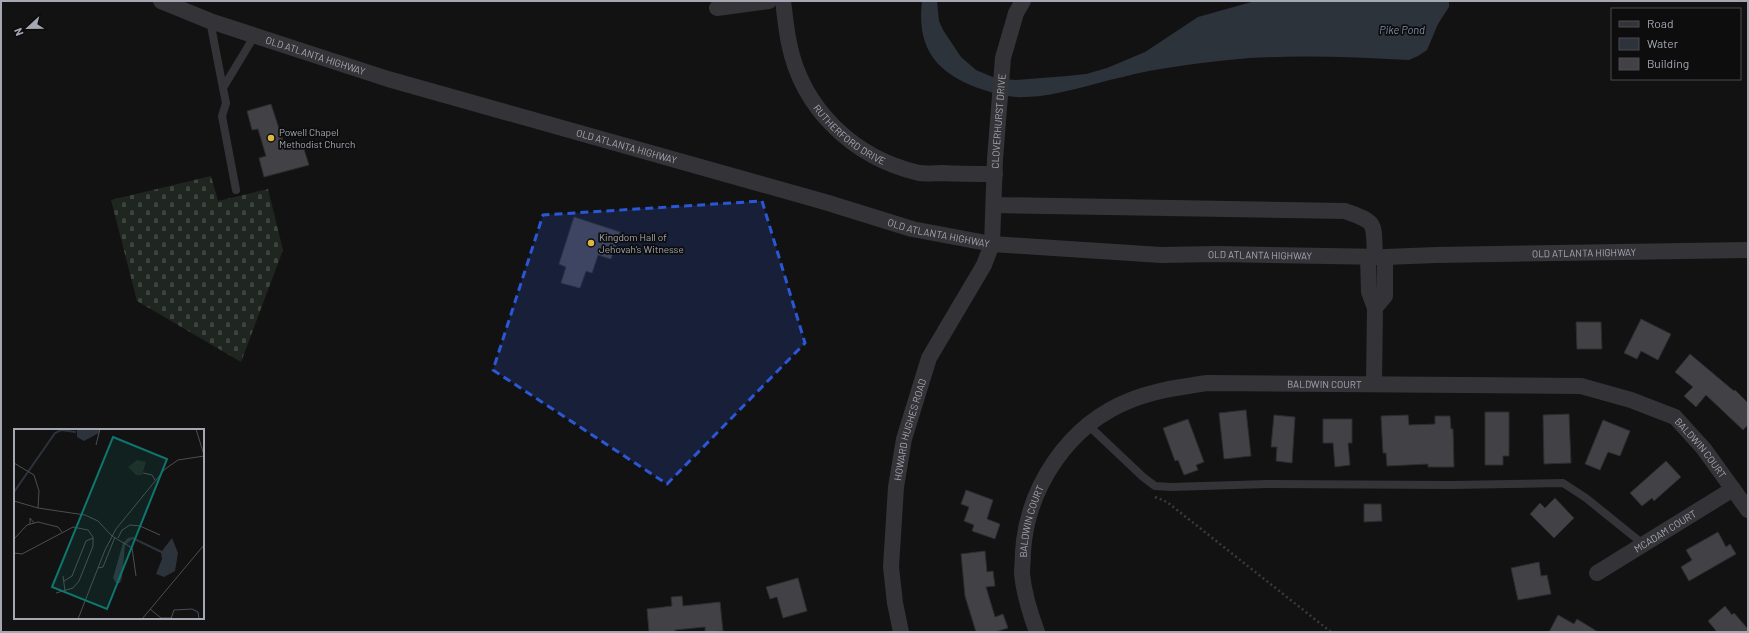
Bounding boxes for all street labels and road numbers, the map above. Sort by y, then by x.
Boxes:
street label: OLD ATLANTA HIGHWAY [264,34,367,77]
street label: CLOVERHURST DRIVE [989,73,1008,169]
street label: RUTHERFORD DRIVE [811,102,888,167]
street label: OLD ATLANTA HIGHWAY [575,126,679,166]
street label: OLD ATLANTA HIGHWAY [886,216,991,249]
street label: OLD ATLANTA HIGHWAY [1532,246,1636,259]
street label: OLD ATLANTA HIGHWAY [1208,248,1313,262]
street label: HOWARD HUGHES ROAD [891,377,928,482]
street label: BALDWIN COURT [1287,378,1362,390]
street label: BALDWIN COURT [1673,415,1729,481]
street label: BALDWIN COURT [1017,483,1046,557]
street label: MCADAM COURT [1632,507,1699,555]

